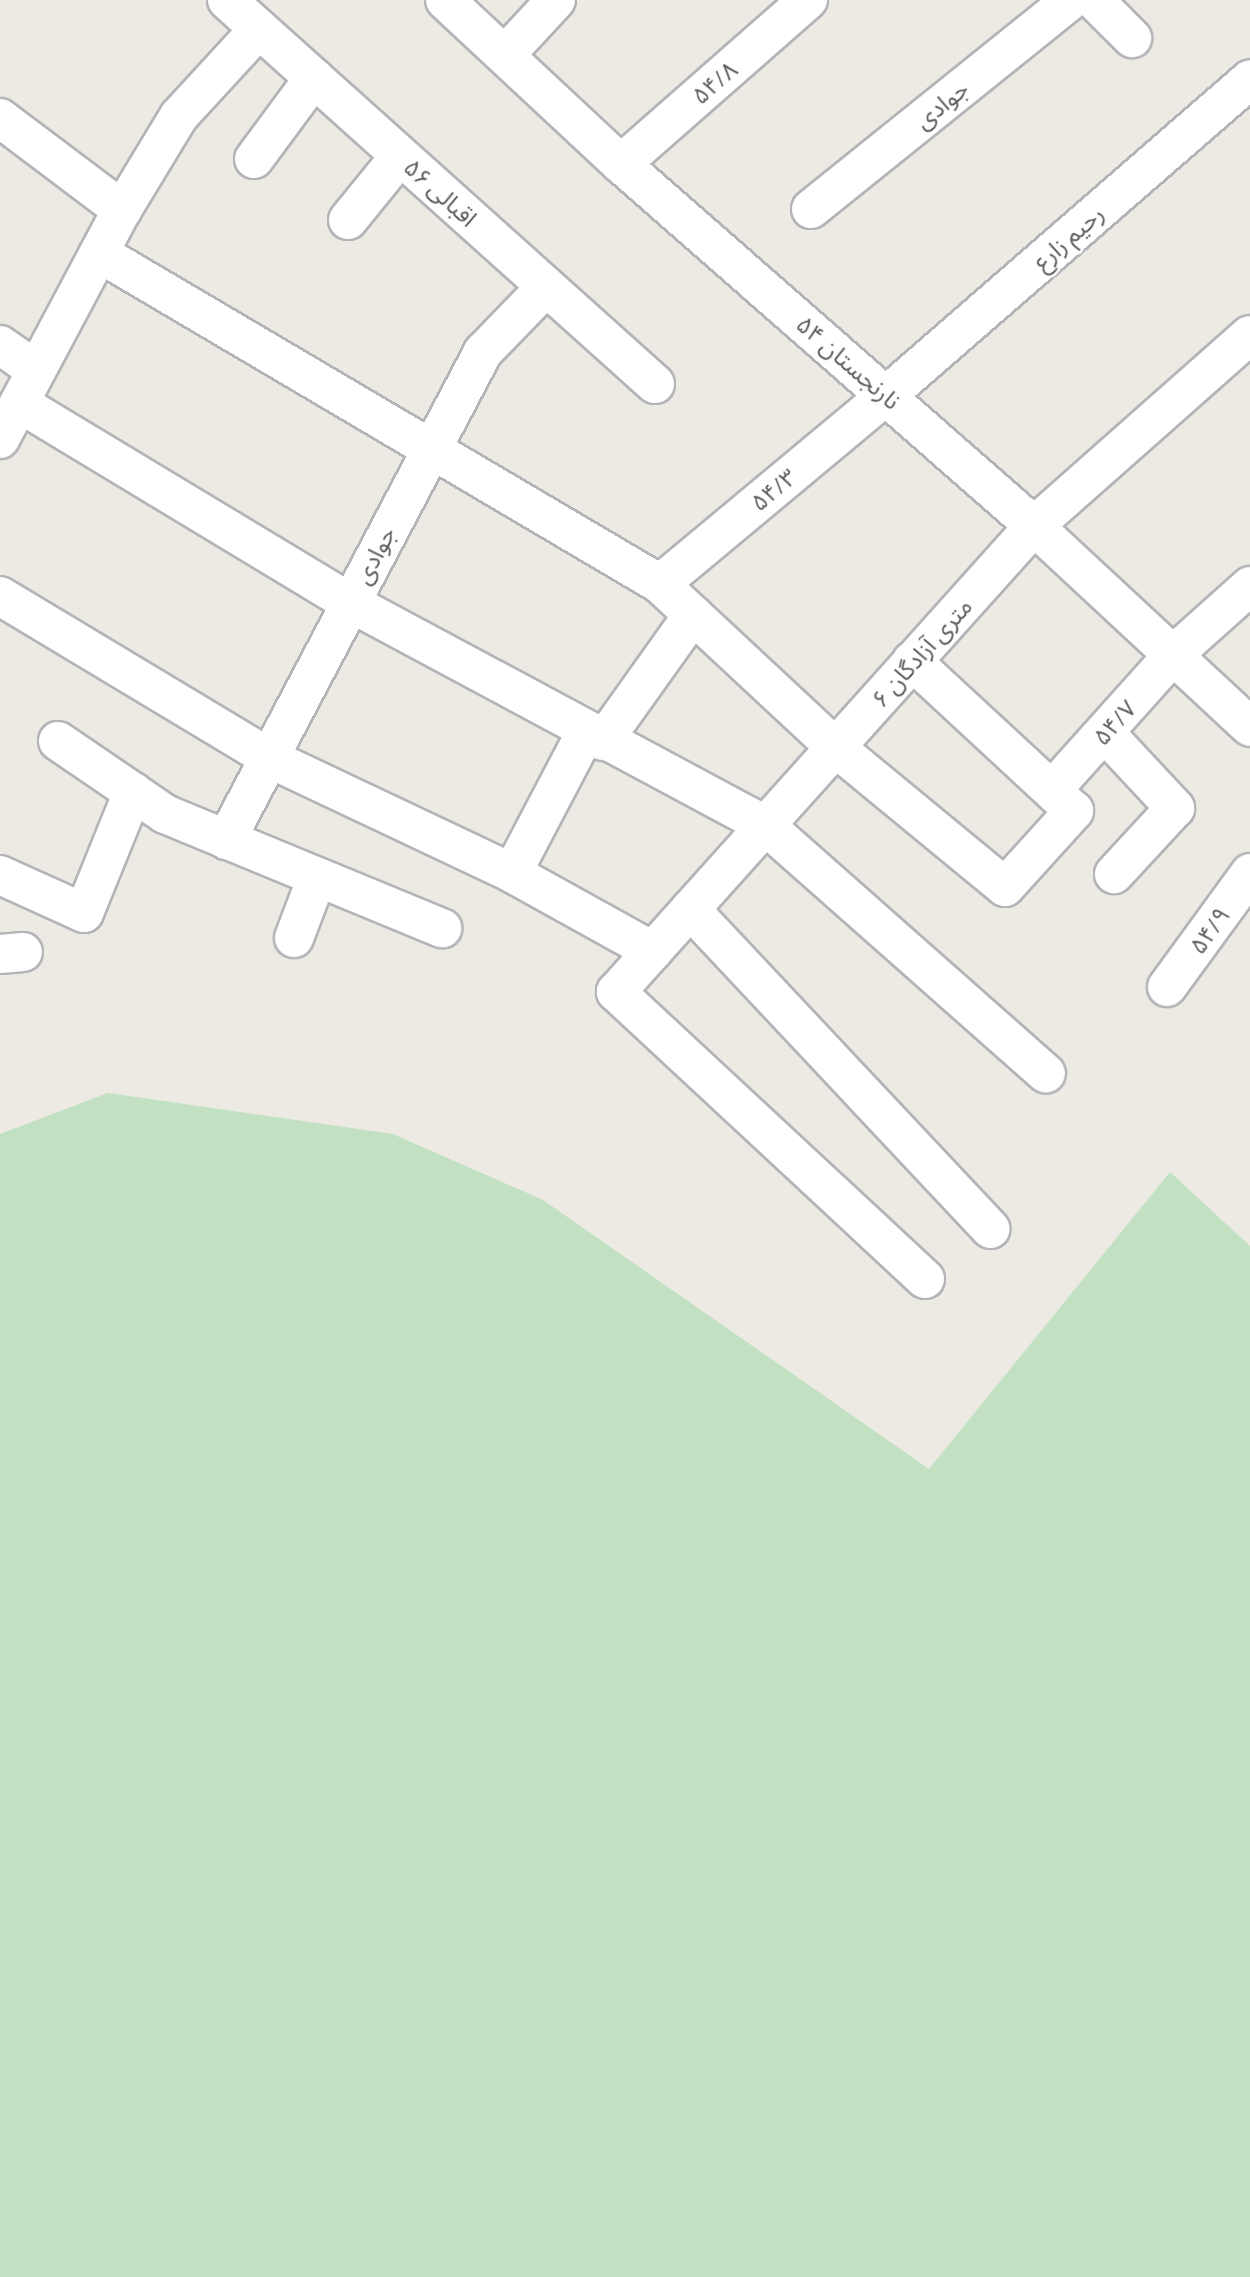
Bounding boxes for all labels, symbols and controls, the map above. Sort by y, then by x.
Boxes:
street label: ۵۴/۸ [685,54,743,110]
street label: جوادی [908,74,974,134]
street label: اقبالی ۵۶ [399,152,483,232]
street label: رحیم زارع [1027,199,1109,275]
street label: نارنجستان ۵۴ [791,309,907,415]
street label: ۵۴/۳ [744,462,802,516]
street label: جوادی [347,521,401,589]
street label: ۶ متری آزادگان [864,591,978,713]
street label: ۵۴/۷ [1086,693,1142,751]
street label: ۵۴/۹ [1182,901,1236,959]

